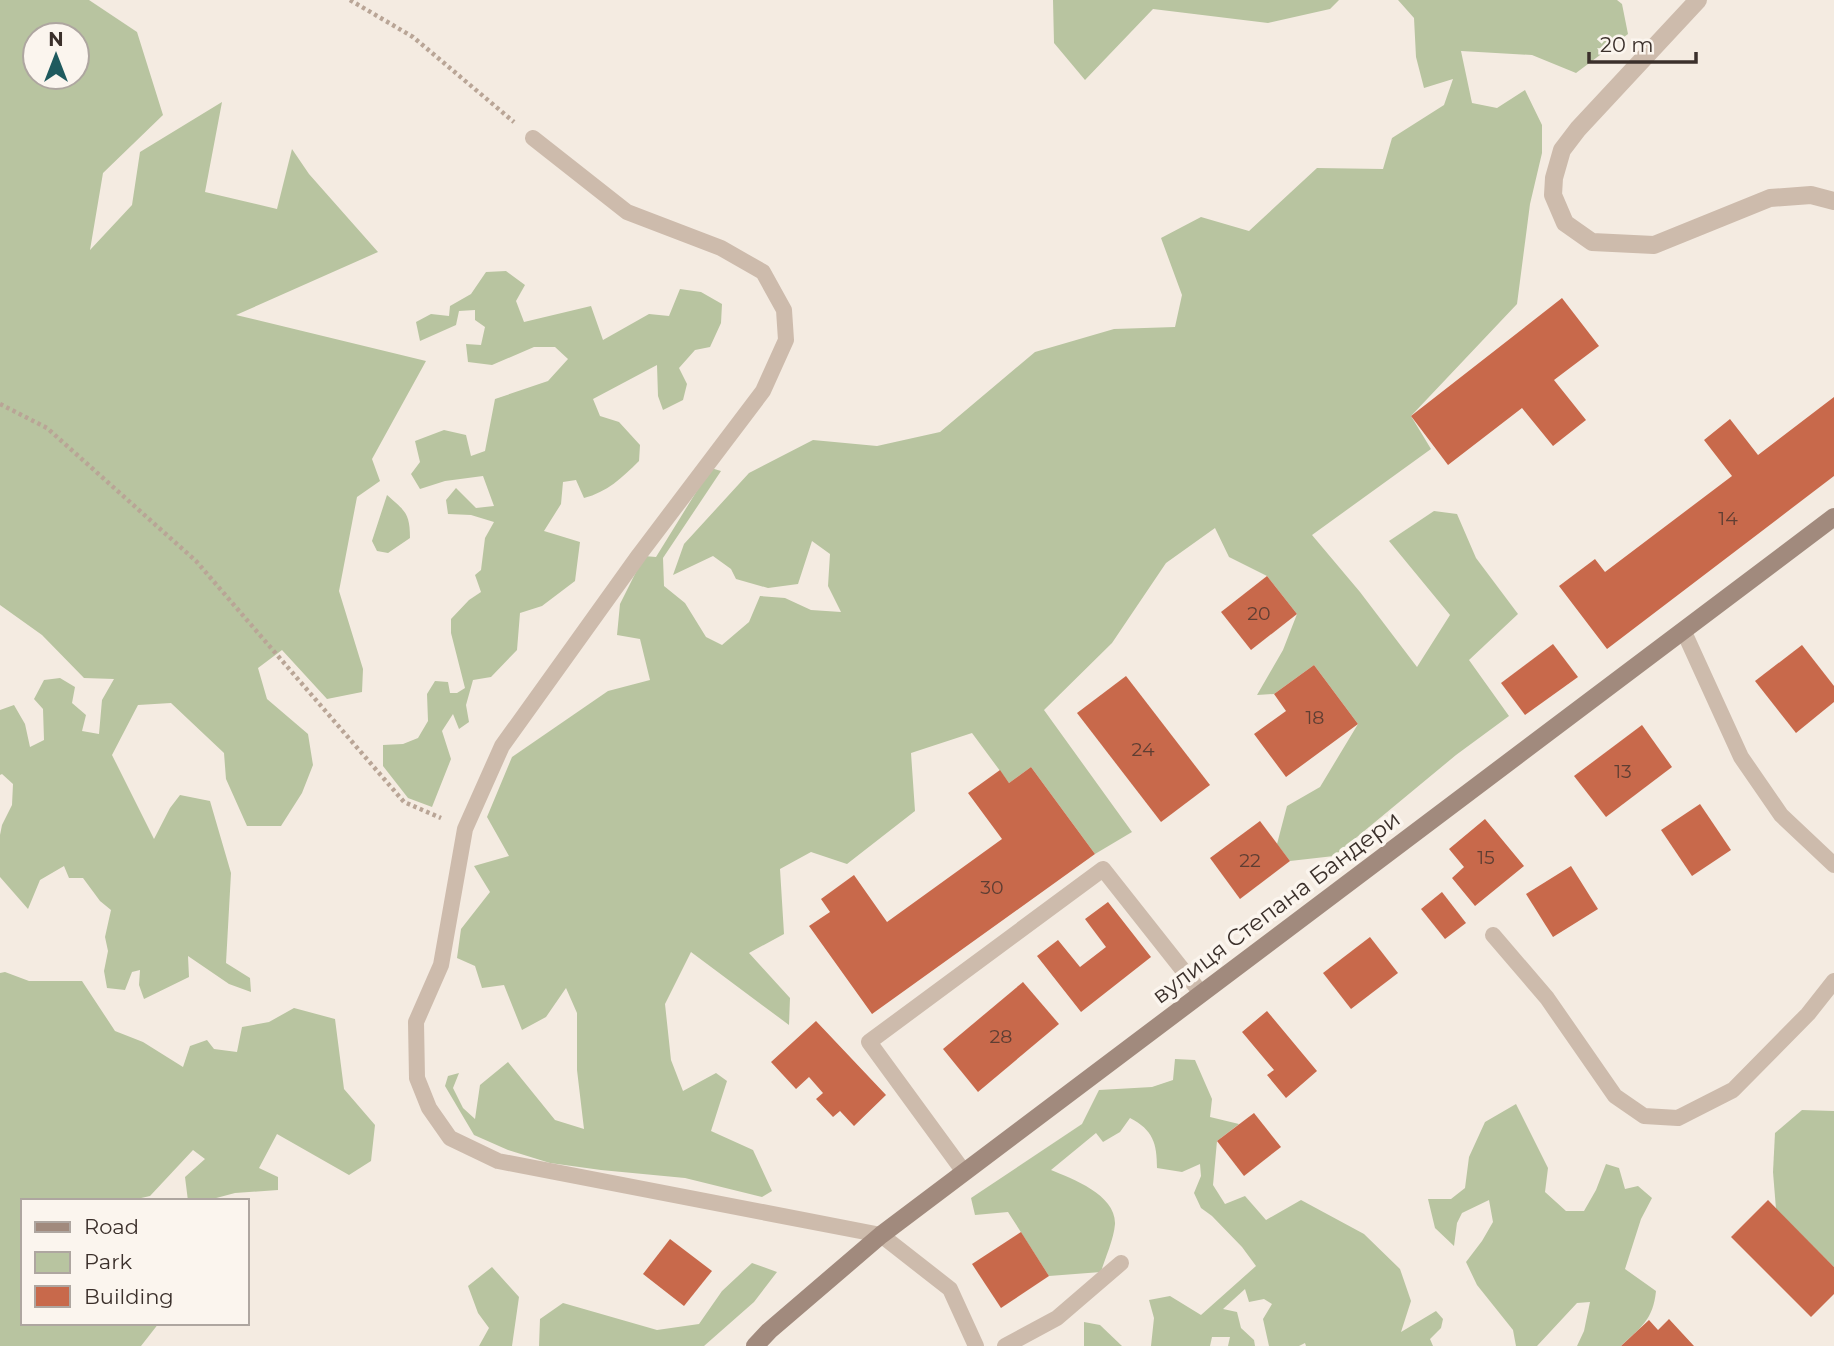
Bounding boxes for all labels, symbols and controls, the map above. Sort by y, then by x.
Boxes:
north arrow [21,21,91,91]
scale bar [1589,21,1696,65]
text: N [48,28,64,51]
text: 20 m [1600,32,1654,57]
house number: 14 [1718,507,1738,530]
house number: 20 [1247,602,1271,625]
house number: 18 [1306,706,1324,729]
house number: 24 [1132,738,1155,761]
house number: 13 [1614,760,1632,783]
street label: вулиця Степана Бандери [1146,805,1406,1009]
house number: 15 [1477,846,1495,869]
house number: 22 [1239,849,1261,872]
house number: 30 [980,876,1004,899]
house number: 28 [990,1025,1012,1048]
legend [21,1199,248,1325]
text: Road [84,1214,139,1239]
text: Park [84,1249,132,1274]
text: Building [84,1284,174,1309]

